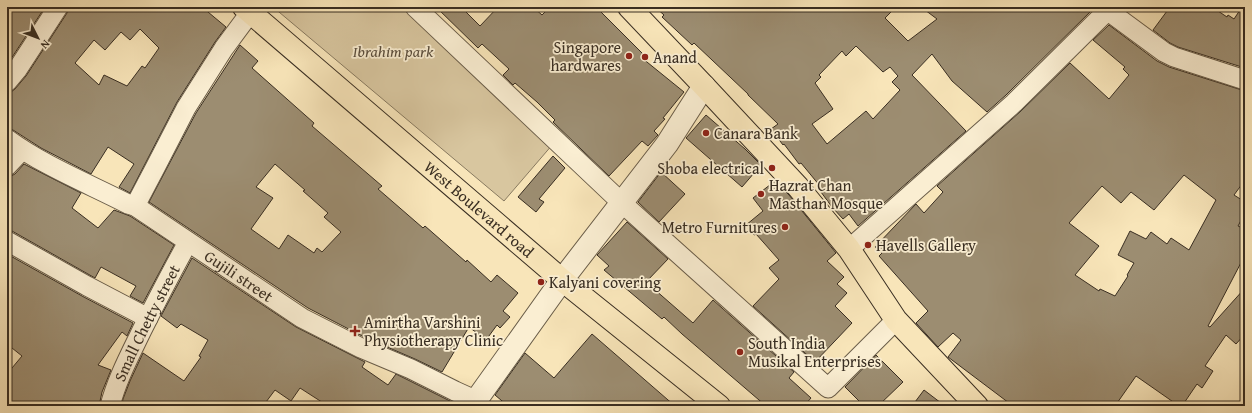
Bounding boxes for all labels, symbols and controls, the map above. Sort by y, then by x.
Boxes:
north arrow [18,18,58,58]
place label: Singapore hardwares [551,35,621,77]
text: N [37,37,54,53]
park label: Ibrahim park [353,39,434,63]
place label: Anand [653,45,697,69]
marker: Singapore hardwares [624,51,634,61]
marker: Anand [640,52,650,62]
place label: Canara Bank [714,121,799,145]
marker: Canara Bank [701,128,711,138]
street label: West Boulevard road [419,155,540,263]
place label: Shoba electrical [657,156,765,180]
marker: Shoba electrical [767,163,777,173]
place label: Hazrat Chan Masthan Mosque [769,173,883,215]
marker: Hazrat Chan Masthan Mosque [756,189,766,199]
place label: Metro Furnitures [662,215,777,239]
marker: Metro Furnitures [780,222,790,232]
place label: Havells Gallery [876,233,976,257]
marker: Havells Gallery [863,240,873,250]
street label: Gujili street [200,244,279,308]
street label: Small Chetty street [107,260,186,385]
place label: Kalyani covering [549,270,661,294]
marker: Kalyani covering [536,277,546,287]
place label: Amirtha Varshini Physiotherapy Clinic [364,310,503,352]
marker: Amirtha Varshini Physiotherapy Clinic [349,325,361,337]
place label: South India Musikal Enterprises [748,331,881,373]
marker: South India Musikal Enterprises [735,347,745,357]

